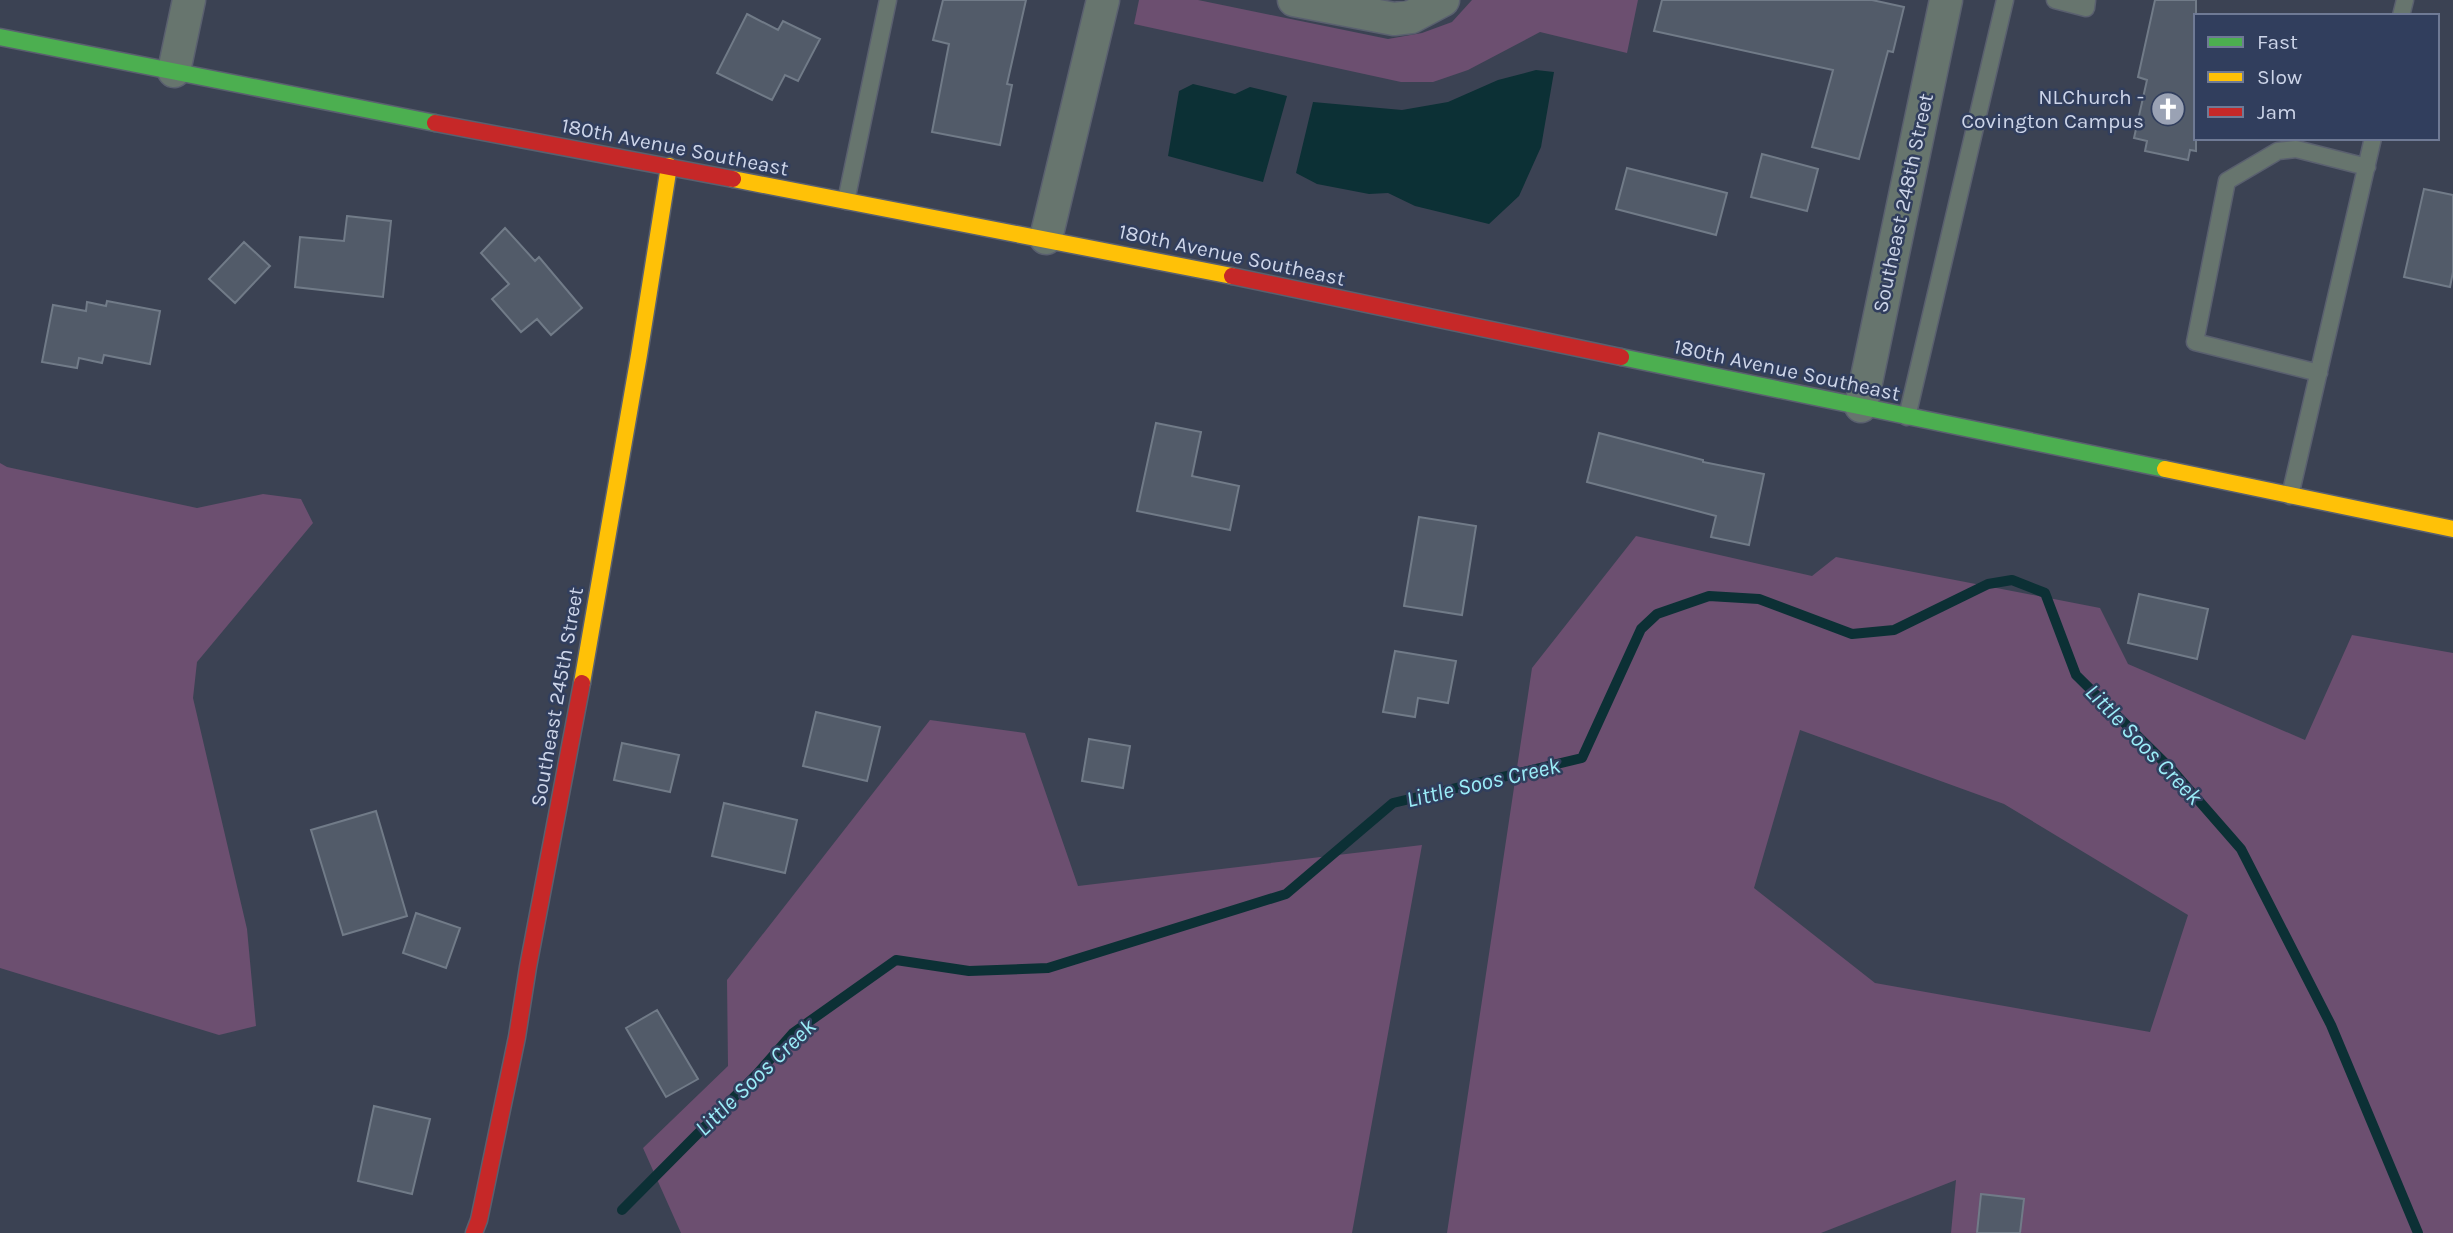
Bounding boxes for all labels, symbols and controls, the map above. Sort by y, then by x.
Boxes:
legend [2194,14,2439,140]
text: Fast [2257,30,2298,54]
text: Slow [2257,65,2302,89]
place label: NLChurch - Covington Campus [1961,85,2144,133]
church icon: NLChurch - Covington Campus [2149,90,2187,128]
street label: Southeast 248th Street [1868,91,1938,315]
text: Jam [2257,100,2297,124]
street label: 180th Avenue Southeast [559,113,791,181]
street label: 180th Avenue Southeast [1117,219,1347,291]
street label: 180th Avenue Southeast [1672,334,1902,406]
street label: Southeast 245th Street [526,585,588,809]
water label: Little Soos Creek [2079,678,2208,811]
water label: Little Soos Creek [1403,752,1563,813]
water label: Little Soos Creek [689,1013,822,1142]

